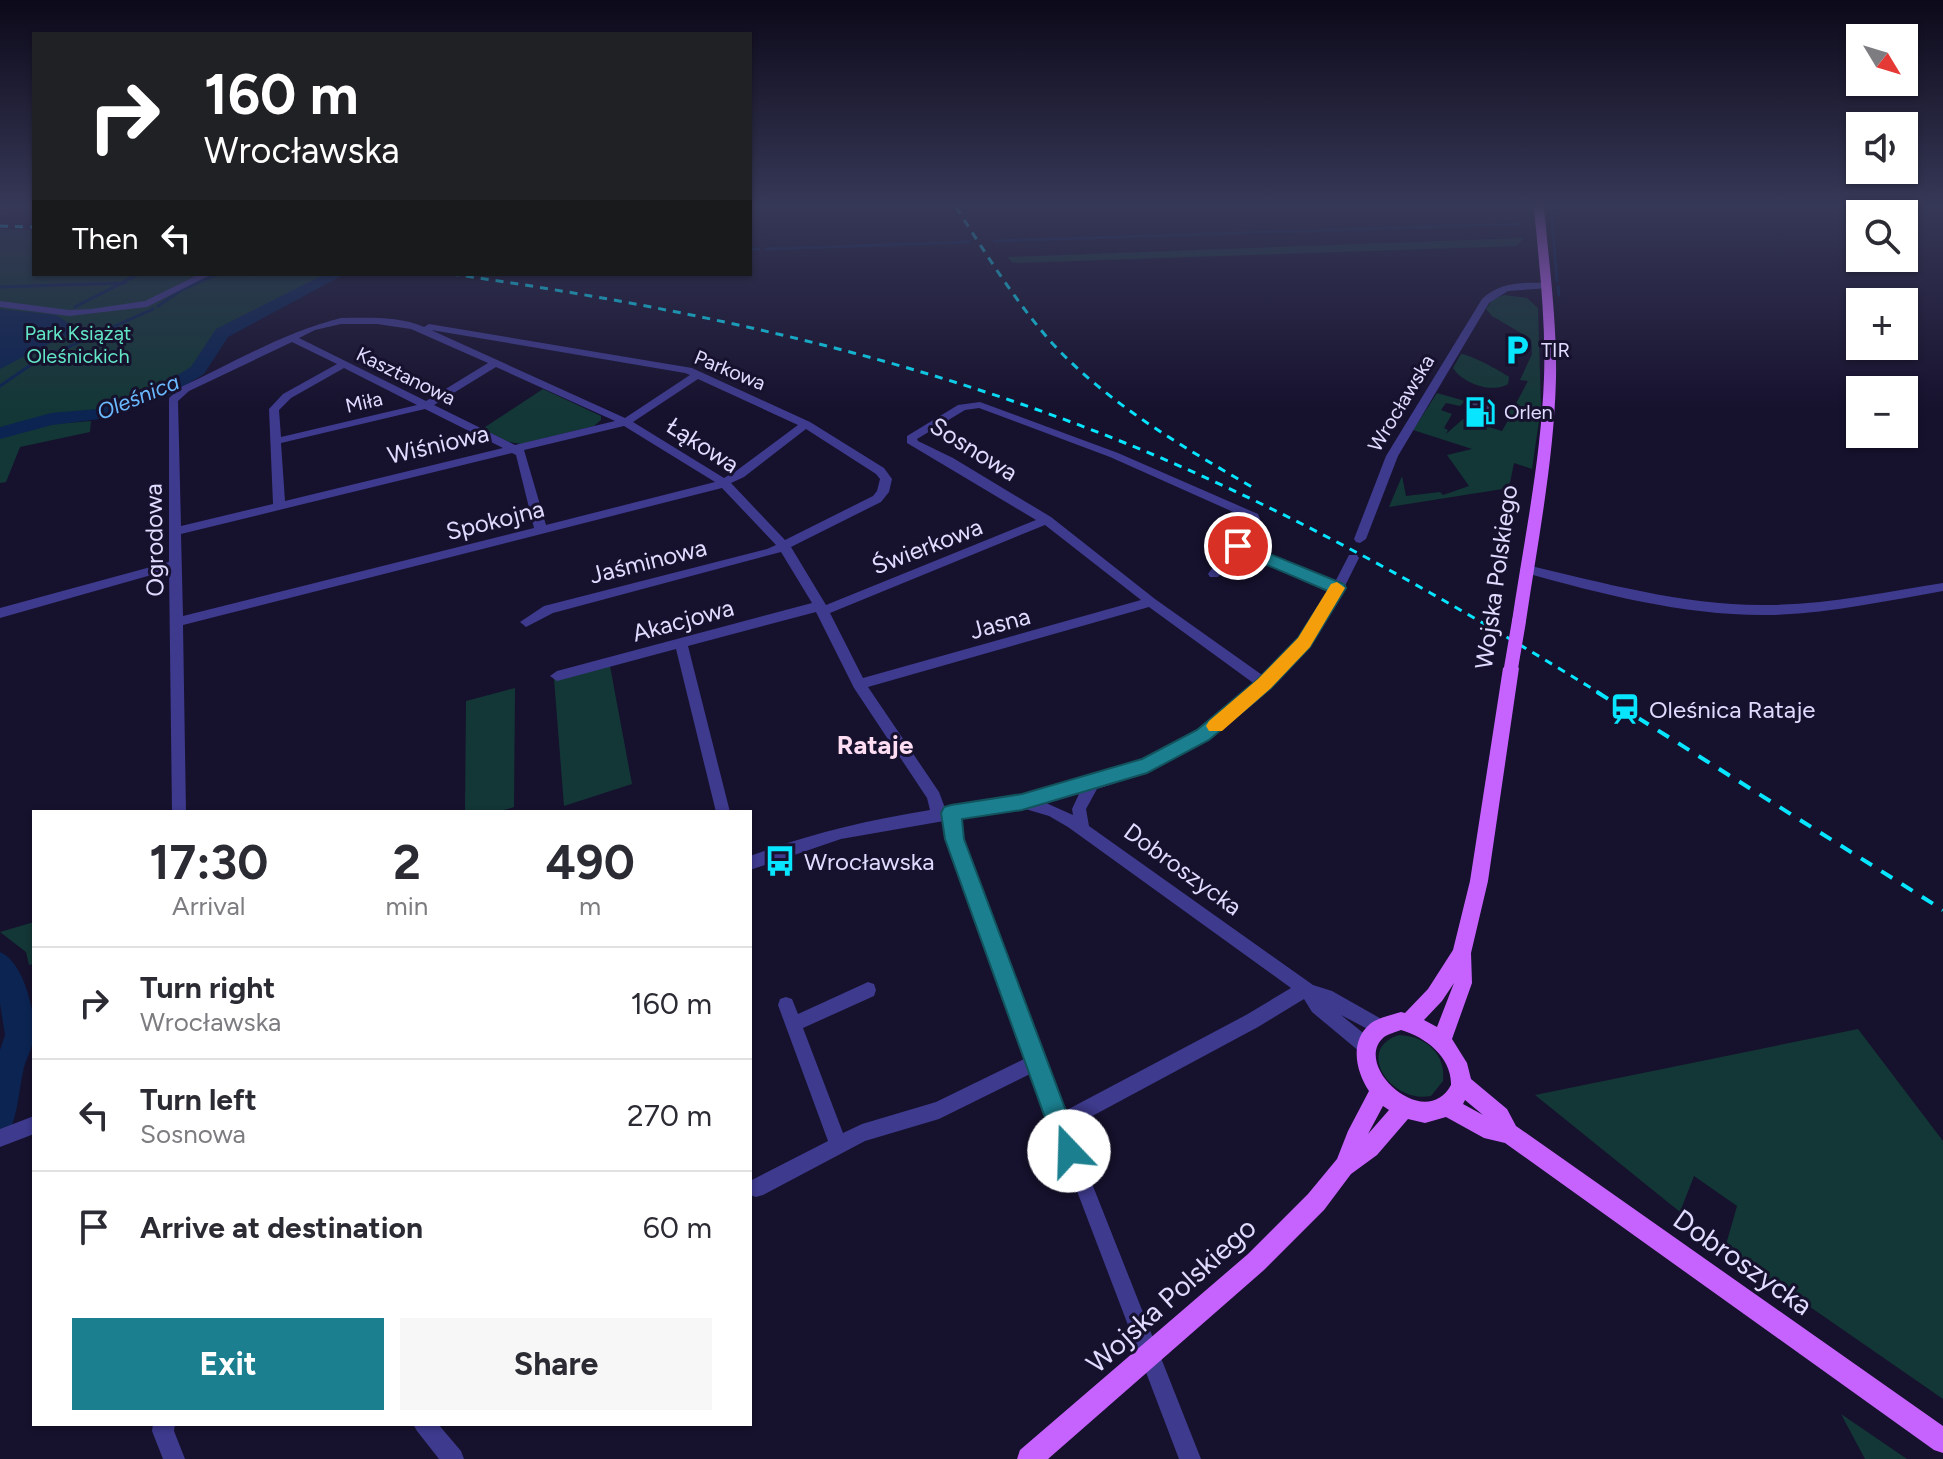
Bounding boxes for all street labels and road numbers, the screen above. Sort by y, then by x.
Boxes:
street label: Kasztanowa [353,342,459,410]
street label: Parkowa [691,345,769,395]
street label: Wrocławska [1363,350,1439,456]
street label: Miła [343,386,385,418]
street label: Łąkowa [661,411,745,479]
street label: Sosnowa [925,411,1023,487]
street label: Wiśniowa [384,418,492,470]
street label: Ogrodowa [139,483,169,597]
street label: Wojska Polskiego [1469,483,1523,671]
street label: Spokojna [443,494,547,546]
street label: Świerkowa [868,512,986,580]
street label: Jaśminowa [586,532,710,590]
street label: Akacjowa [629,593,737,647]
street label: Jasna [967,601,1033,645]
street label: Dobroszycka [1118,817,1248,921]
street label: Dobroszycka [1667,1202,1819,1322]
street label: Wojska Polskiego [1079,1210,1263,1380]

